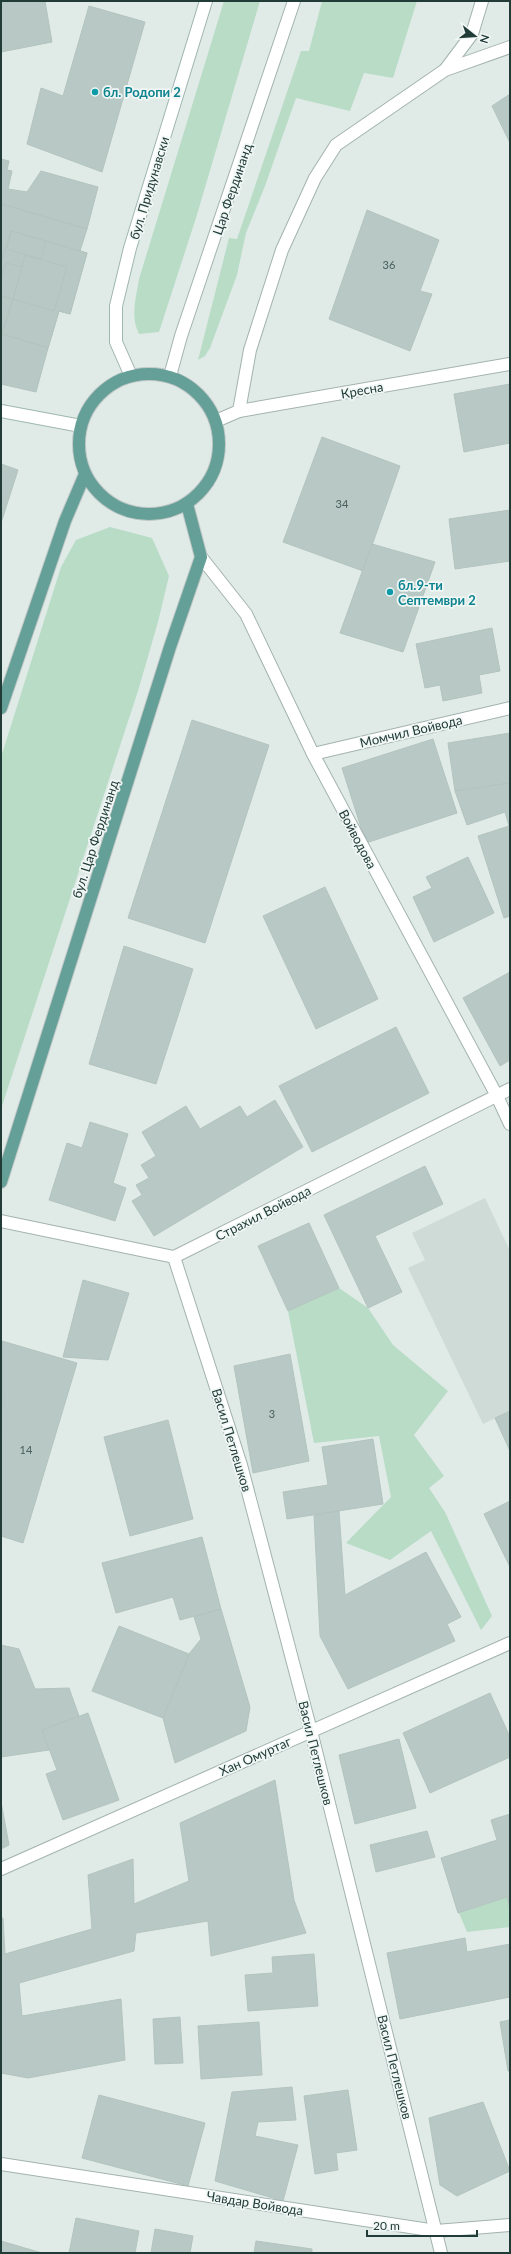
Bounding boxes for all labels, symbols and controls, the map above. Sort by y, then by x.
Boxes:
north arrow [455,16,495,56]
text: N [478,33,492,45]
place label: бл. Родопи 2 [103,84,181,100]
marker: бл. Родопи 2 [90,87,100,97]
street label: бул. Придунавски [126,135,172,241]
street label: Цар Фердинанд [209,141,255,237]
house number: 36 [383,258,395,271]
street label: Кресна [340,378,384,402]
house number: 34 [336,497,349,510]
place label: бл.9-ти Септември 2 [398,577,476,608]
marker: бл.9-ти Септември 2 [385,587,395,597]
street label: Момчил Войвода [358,711,464,751]
street label: бул. Цар Фердинанд [68,778,122,900]
street label: Войводова [336,807,380,871]
street label: Страхил Войвода [213,1182,313,1244]
street label: Васил Петлешков [209,1387,255,1493]
house number: 3 [269,1407,275,1420]
house number: 14 [20,1443,33,1456]
street label: Васил Петлешков [295,1699,337,1807]
street label: Хан Омуртаг [217,1733,294,1779]
street label: Васил Петлешков [374,2013,416,2121]
street label: Чавдар Войвода [206,2187,304,2219]
scale bar [367,2212,477,2238]
text: 20 m [373,2218,400,2233]

